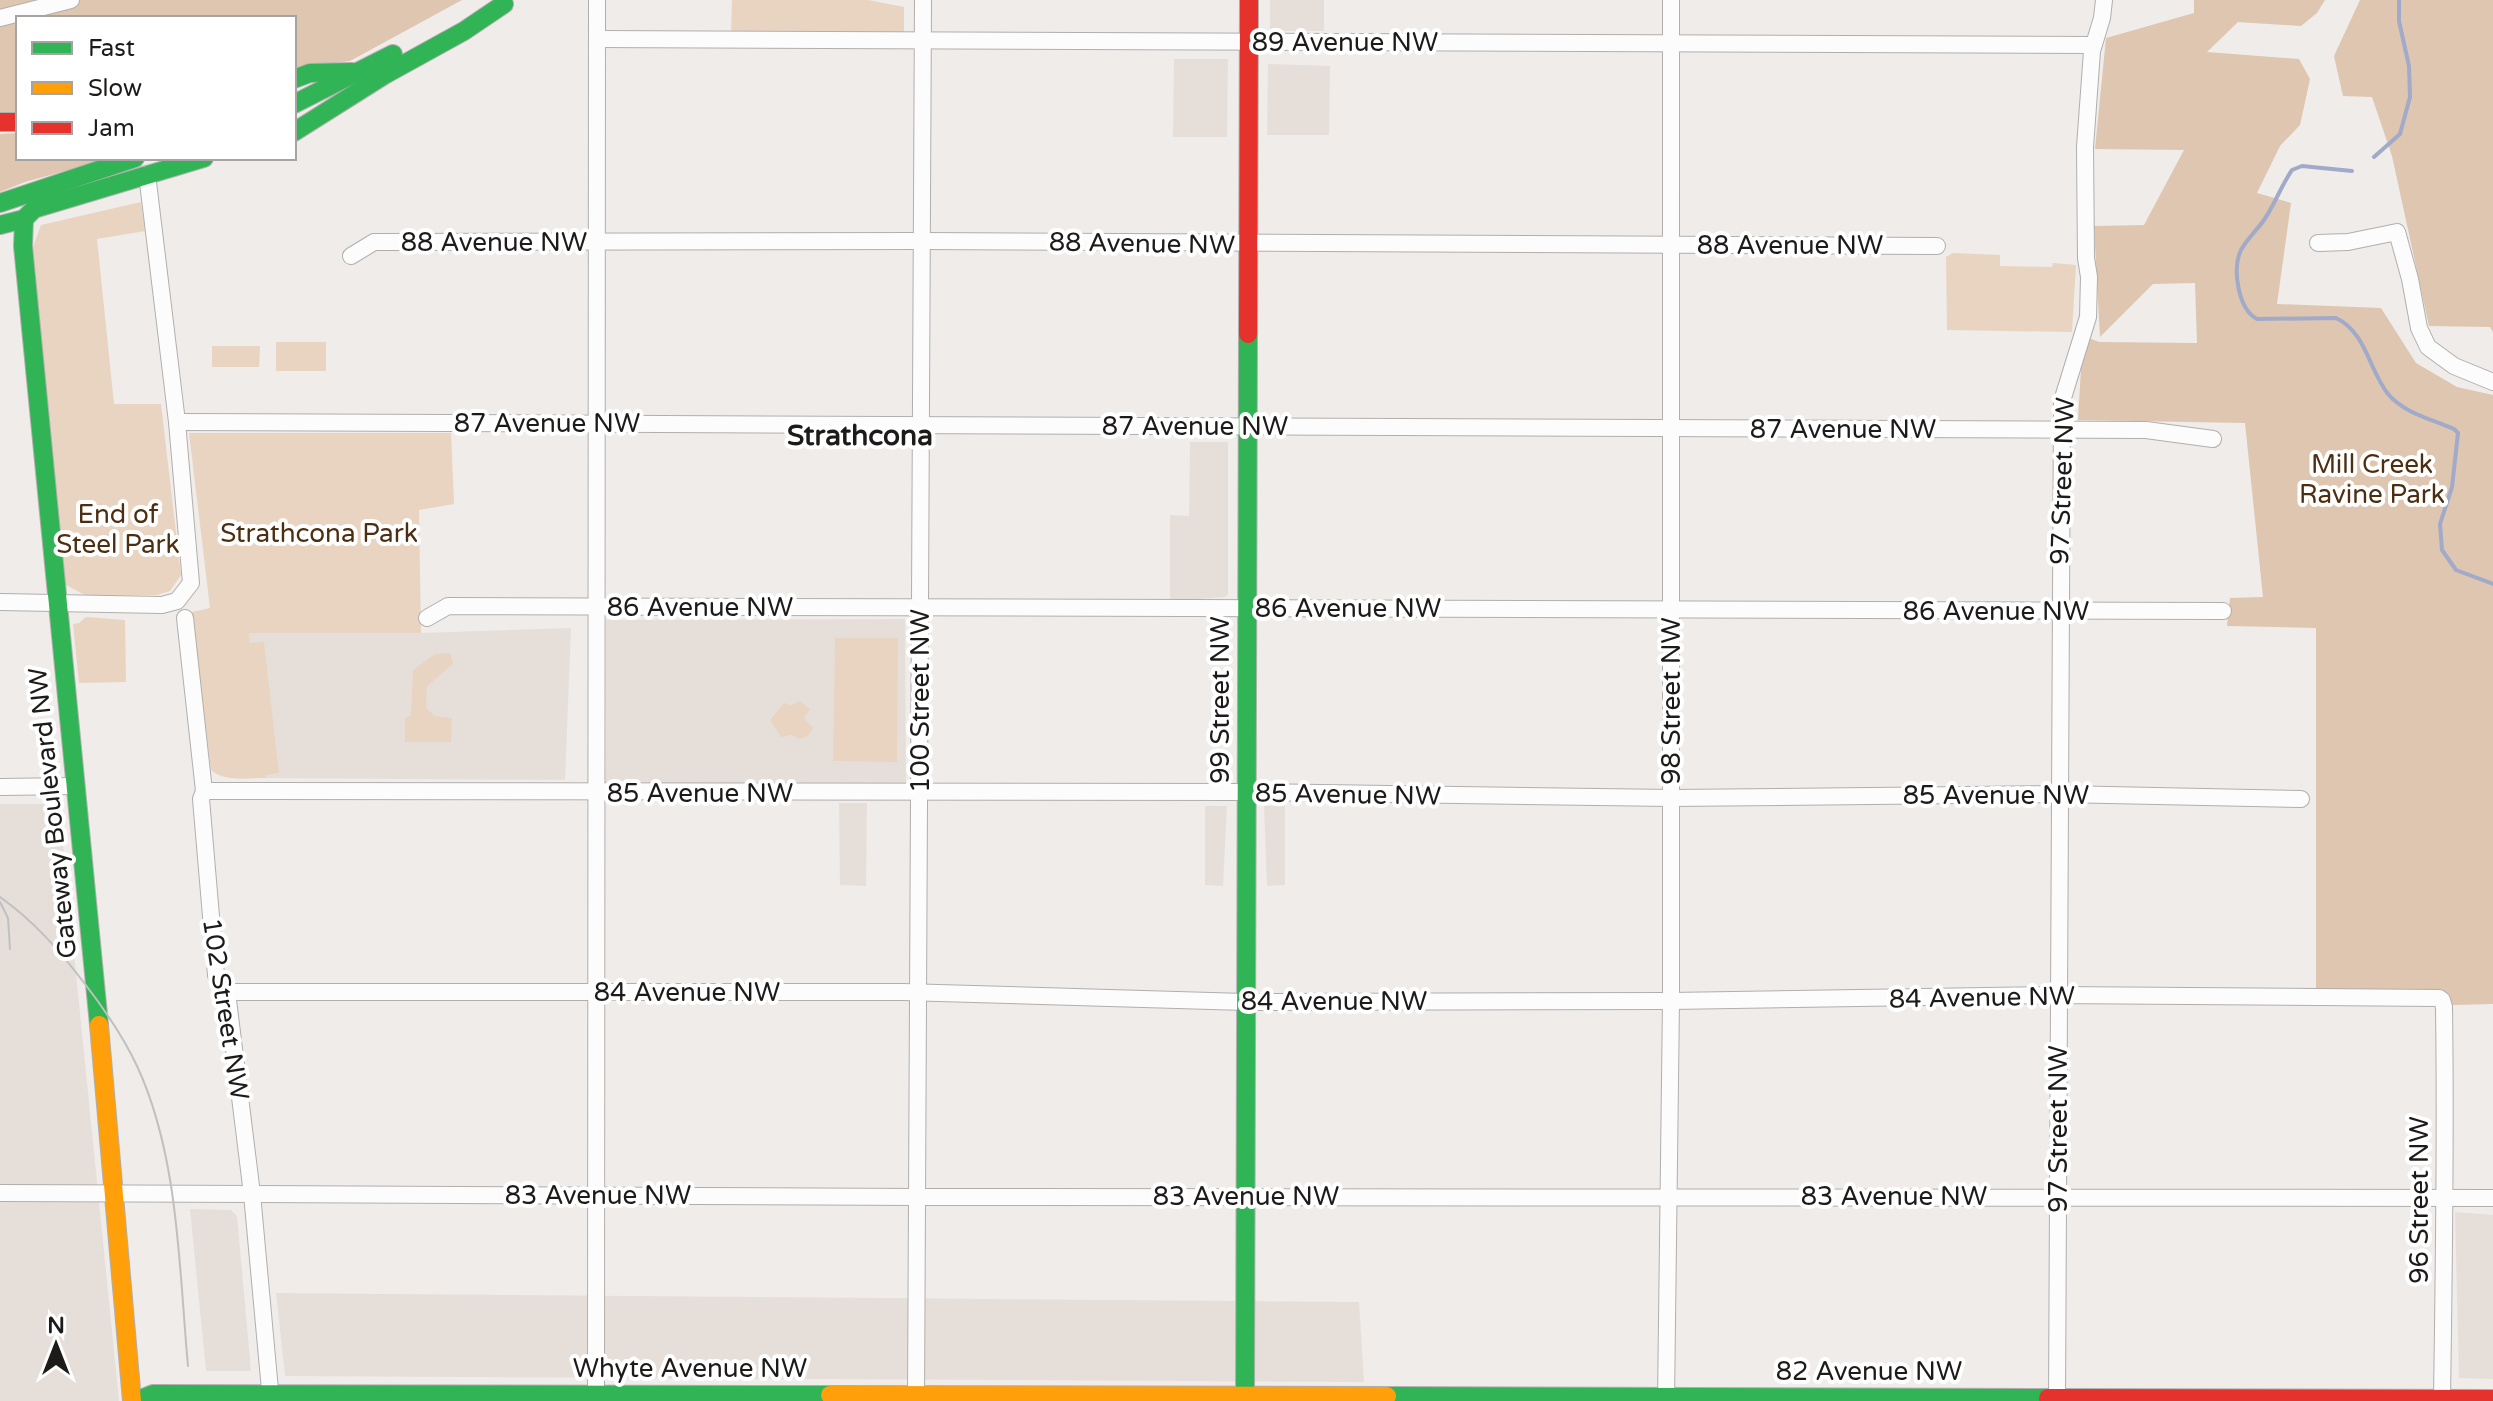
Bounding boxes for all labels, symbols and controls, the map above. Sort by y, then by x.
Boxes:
legend [16,16,296,160]
street label: 89 Avenue NW [1252,27,1438,58]
text: Fast [88,34,135,63]
text: Slow [88,74,142,103]
text: Jam [88,114,135,143]
street label: 88 Avenue NW [1049,226,1235,261]
street label: 88 Avenue NW [401,227,587,258]
street label: 88 Avenue NW [1697,230,1883,261]
street label: 97 Street NW [2044,397,2081,565]
street label: 87 Avenue NW [454,408,640,439]
street label: 87 Avenue NW [1102,411,1288,442]
street label: 87 Avenue NW [1750,414,1936,445]
district label: Strathcona [787,419,933,453]
park label: Mill Creek Ravine Park [2299,449,2445,510]
park label: End of Steel Park [56,499,180,560]
park label: Strathcona Park [220,518,418,549]
street label: 86 Avenue NW [607,592,793,623]
street label: 86 Avenue NW [1255,593,1441,624]
street label: 86 Avenue NW [1903,596,2089,627]
street label: 100 Street NW [905,609,936,793]
street label: 99 Street NW [1205,616,1236,784]
street label: 98 Street NW [1656,617,1687,785]
street label: Gateway Boulevard NW [22,666,83,960]
street label: 85 Avenue NW [1255,777,1441,812]
street label: 85 Avenue NW [607,778,793,809]
street label: 85 Avenue NW [1903,780,2089,811]
street label: 102 Street NW [196,916,255,1102]
street label: 84 Avenue NW [594,977,780,1008]
street label: 84 Avenue NW [1889,980,2075,1015]
street label: 84 Avenue NW [1241,986,1427,1017]
street label: 97 Street NW [2043,1045,2074,1213]
street label: 96 Street NW [2404,1116,2435,1284]
street label: 83 Avenue NW [505,1180,691,1211]
street label: 83 Avenue NW [1153,1181,1339,1212]
street label: 83 Avenue NW [1801,1181,1987,1212]
north arrow [16,1305,96,1385]
text: N [47,1313,65,1339]
street label: Whyte Avenue NW [573,1353,807,1384]
street label: 82 Avenue NW [1776,1356,1962,1387]

